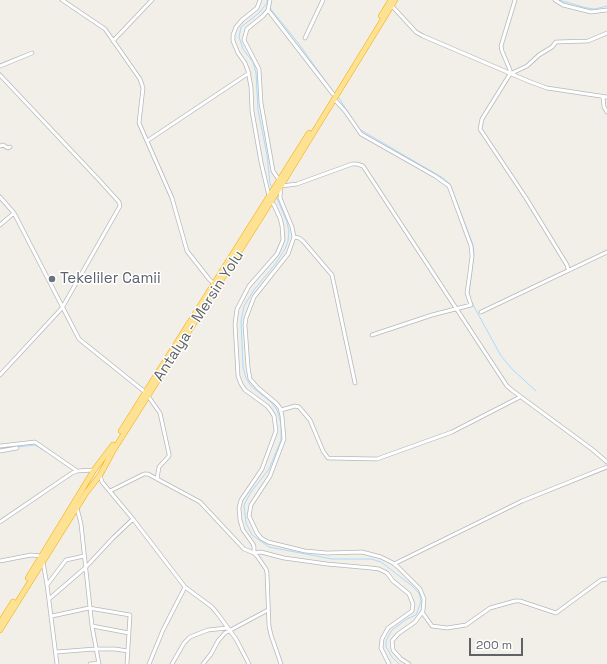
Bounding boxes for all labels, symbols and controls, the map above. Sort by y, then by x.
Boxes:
street label: Antalya - Mersin Yolu [150,247,248,385]
place label: Tekeliler Camii [60,270,161,288]
marker: Tekeliler Camii [47,274,57,284]
scale bar [471,630,525,656]
text: 200 m [476,637,512,653]

